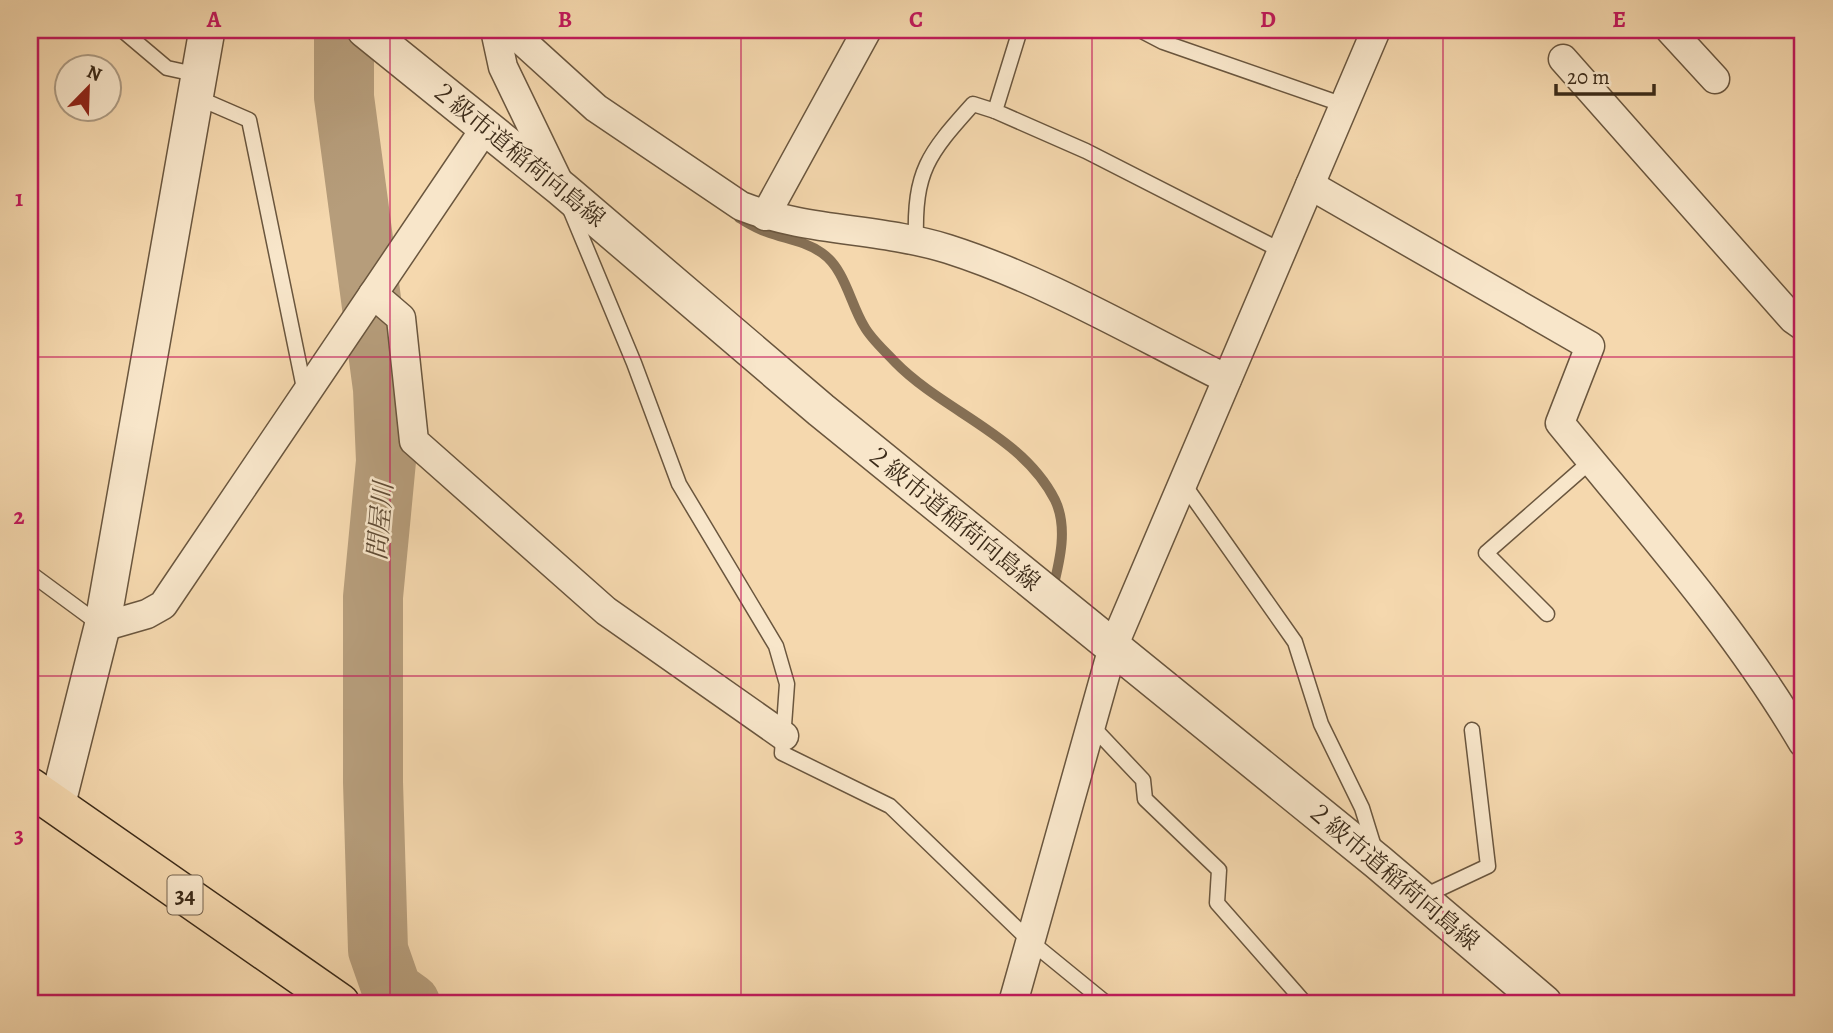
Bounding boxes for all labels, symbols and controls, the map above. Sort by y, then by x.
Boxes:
text: A [206,4,222,35]
text: B [558,4,572,35]
text: C [909,4,923,35]
text: D [1260,4,1276,35]
text: E [1612,4,1626,35]
north arrow [52,52,122,122]
scale bar [1556,52,1654,96]
text: N [83,59,106,88]
text: 20 m [1567,63,1610,91]
street label: ２級市道稲荷向島線 [424,74,612,234]
text: 1 [15,183,23,214]
street label: ２級市道稲荷向島線 [859,438,1047,598]
water label: 問屋川 [360,478,402,561]
text: 2 [13,501,25,532]
street label: ２級市道稲荷向島線 [1300,794,1486,958]
text: 3 [14,820,24,851]
road number: 34 [168,876,202,914]

